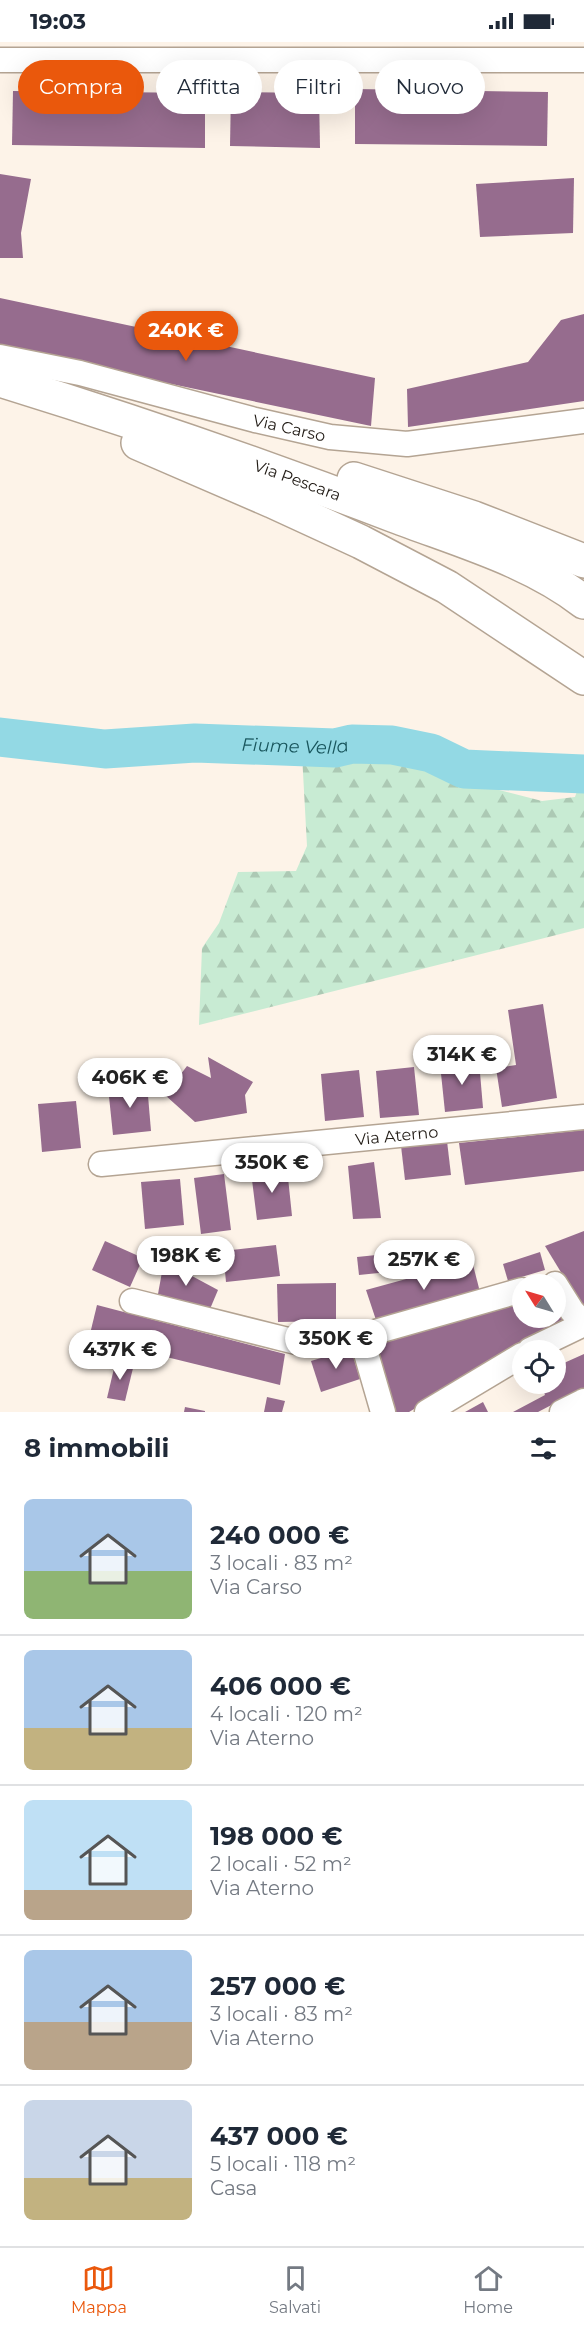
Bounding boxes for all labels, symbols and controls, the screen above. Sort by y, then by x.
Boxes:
text: 19:03 [30,8,86,35]
chip: Compra [18,60,144,114]
chip: Affitta [156,60,262,114]
chip: Filtri [274,60,363,114]
chip: Nuovo [375,60,485,114]
pin: 240K € [137,311,235,362]
text: 240K € [148,318,224,342]
street label: Via Carso [251,411,327,446]
street label: Via Pescara [251,456,344,505]
water label: Fiume Vella [241,734,351,759]
pin: 314K € [413,1035,511,1086]
text: 314K € [427,1042,497,1066]
pin: 406K € [81,1058,179,1109]
text: 406K € [92,1065,168,1089]
street label: Via Aterno [354,1122,439,1149]
pin: 350K € [223,1143,321,1194]
text: 350K € [235,1150,309,1174]
pin: 198K € [137,1236,235,1287]
pin: 257K € [375,1240,473,1291]
text: 198K € [151,1243,221,1267]
text: 257K € [388,1247,460,1271]
north arrow [512,1274,566,1328]
map controls [512,1274,566,1394]
pin: 350K € [287,1319,385,1370]
text: 350K € [299,1326,373,1350]
pin: 437K € [71,1330,169,1381]
text: 437K € [83,1337,157,1361]
button: locate [512,1340,566,1394]
text: 8 immobili [24,1432,169,1464]
icon: filters [527,1432,560,1465]
text: 240 000 € [210,1519,349,1551]
icon: home [72,1523,144,1595]
text: 3 locali · 83 m² [210,1551,353,1575]
text: Via Carso [210,1575,302,1599]
text: 406 000 € [210,1670,351,1702]
icon: home [72,1674,144,1746]
text: 4 locali · 120 m² [210,1702,363,1726]
text: Via Aterno [210,1726,314,1750]
text: 198 000 € [210,1820,343,1852]
icon: home [72,1824,144,1896]
text: 2 locali · 52 m² [210,1852,352,1876]
text: Via Aterno [210,1876,314,1900]
text: 257 000 € [210,1970,345,2002]
icon: home [72,1974,144,2046]
text: 3 locali · 83 m² [210,2002,353,2026]
text: Via Aterno [210,2026,314,2050]
text: 437 000 € [210,2120,348,2152]
icon: home [72,2124,144,2196]
text: 5 locali · 118 m² [210,2152,356,2176]
text: Casa [210,2176,257,2200]
tab: Mappa [71,2262,127,2317]
tab: Salvati [269,2262,321,2317]
tab: Home [463,2262,513,2317]

